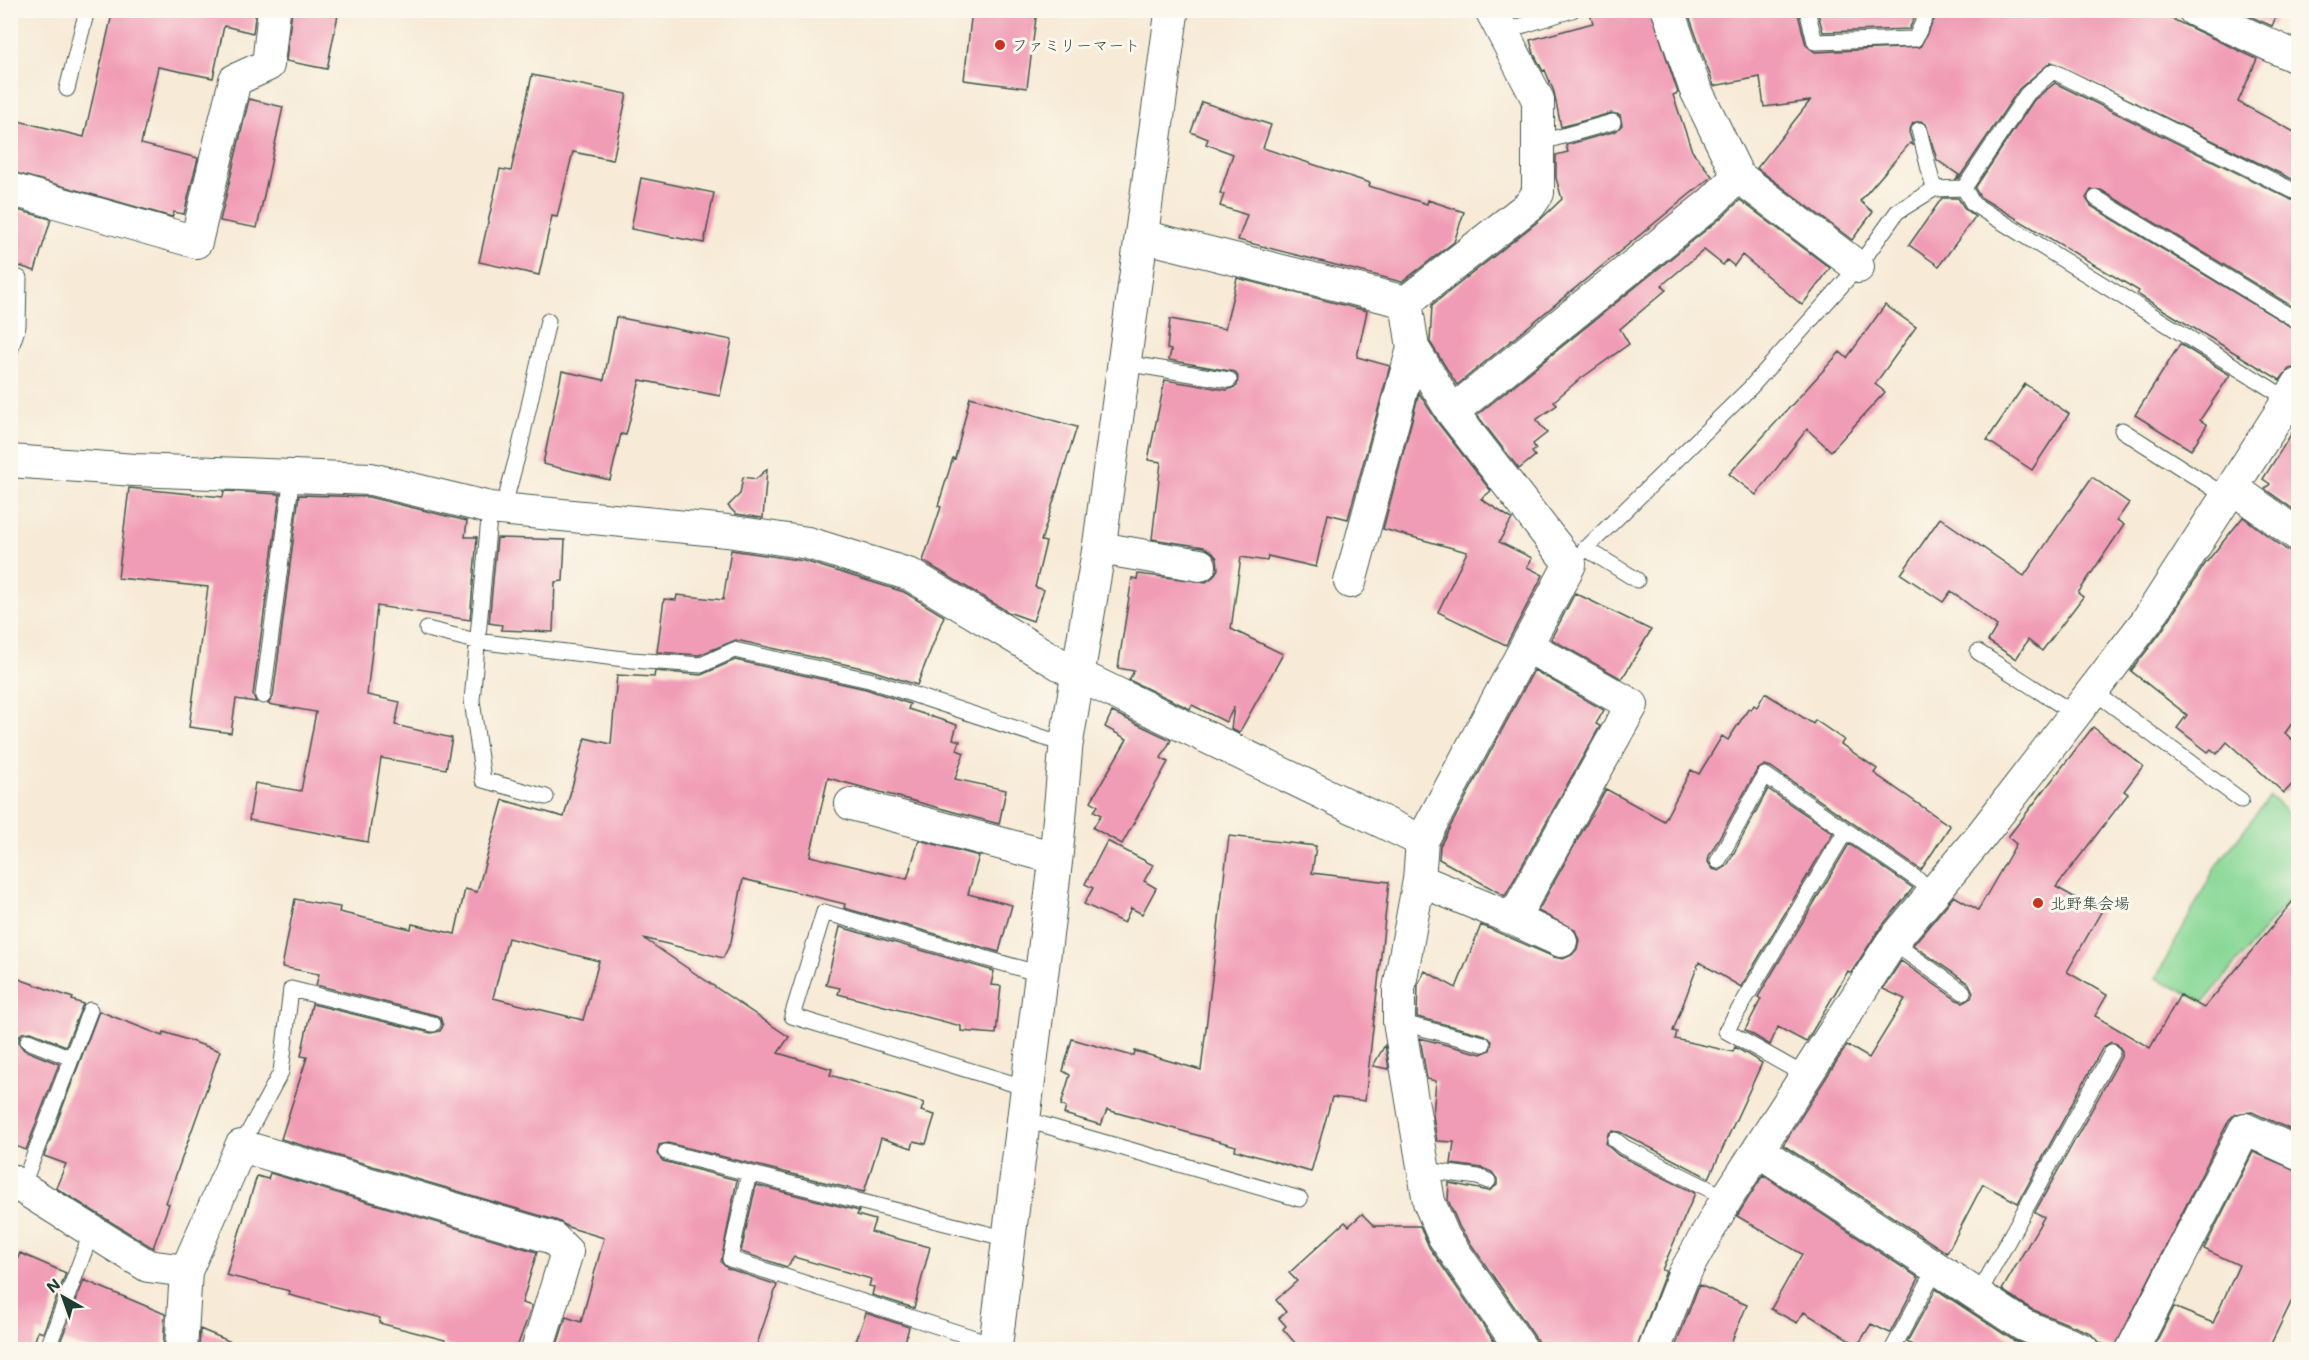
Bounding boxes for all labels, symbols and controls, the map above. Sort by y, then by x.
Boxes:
place label: ファミリーマート [1012,34,1140,55]
marker: ファミリーマート [993,38,1007,52]
place label: 北野集会場 [2050,892,2130,913]
marker: 北野集会場 [2031,896,2045,910]
north arrow [33,1267,93,1327]
text: N [42,1273,64,1297]

